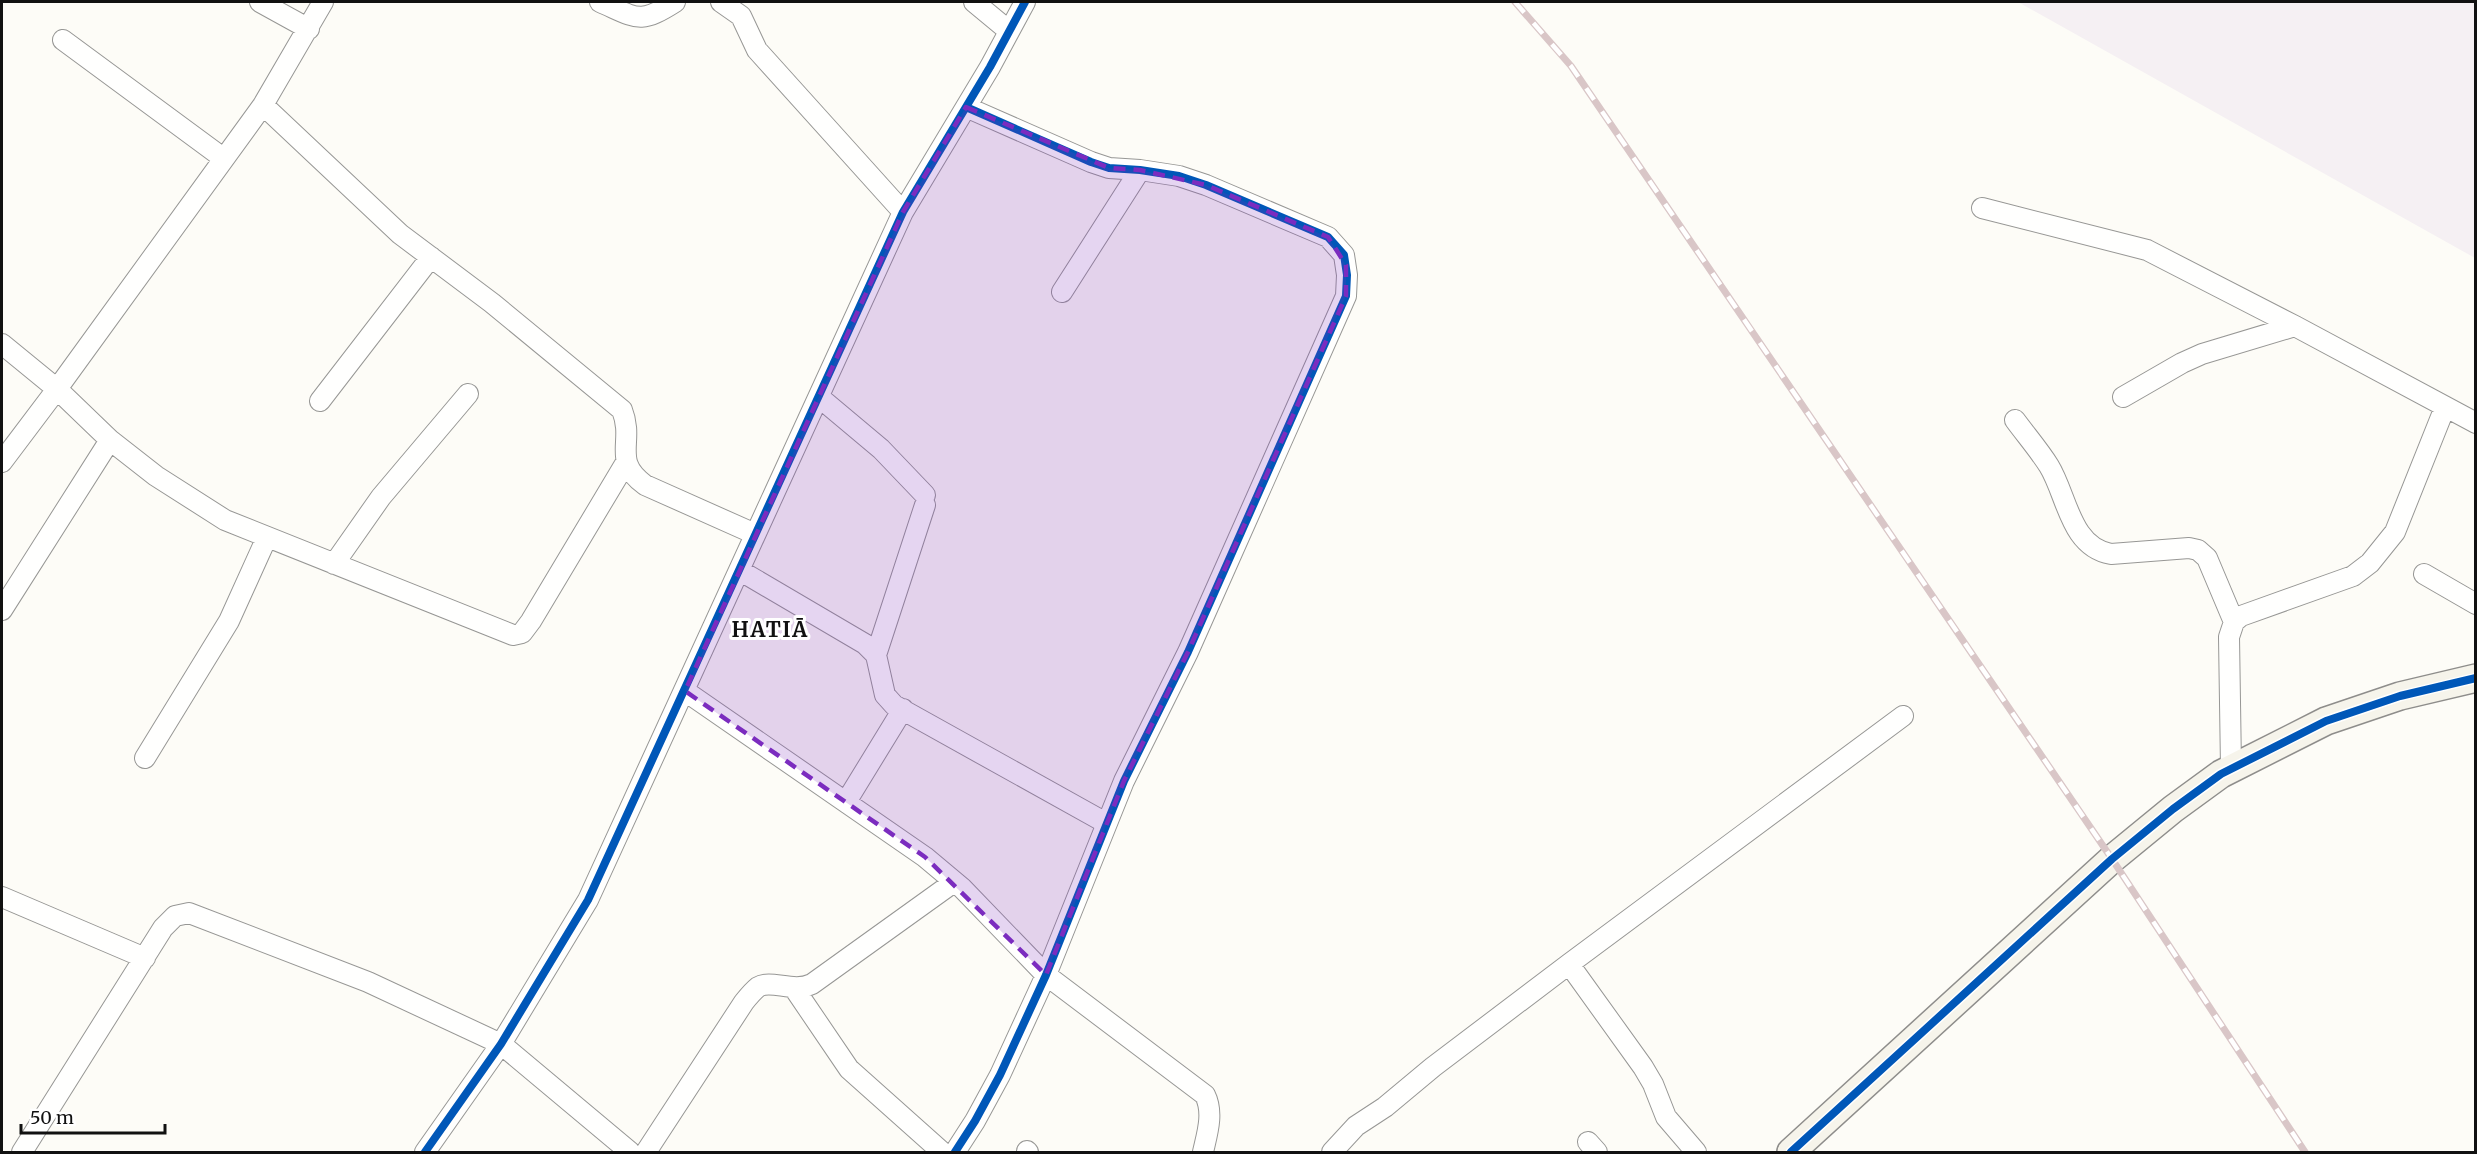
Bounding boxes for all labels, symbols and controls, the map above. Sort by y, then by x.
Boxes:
district label: HATIĀ [731,616,809,643]
scale bar [21,1097,165,1135]
text: 50 m [30,1106,74,1129]

